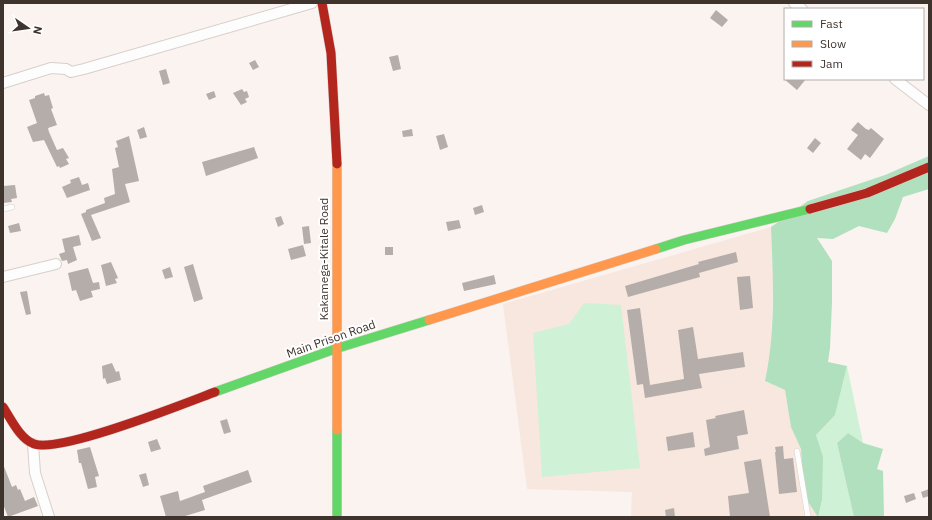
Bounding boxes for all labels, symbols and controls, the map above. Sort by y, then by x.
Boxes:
north arrow [8,8,48,48]
legend [784,8,924,80]
text: Fast [820,16,843,31]
text: N [30,25,45,36]
text: Slow [820,36,846,51]
text: Jam [820,56,843,71]
street label: Kakamega-Kitale Road [316,198,331,320]
street label: Main Prison Road [284,316,377,361]

